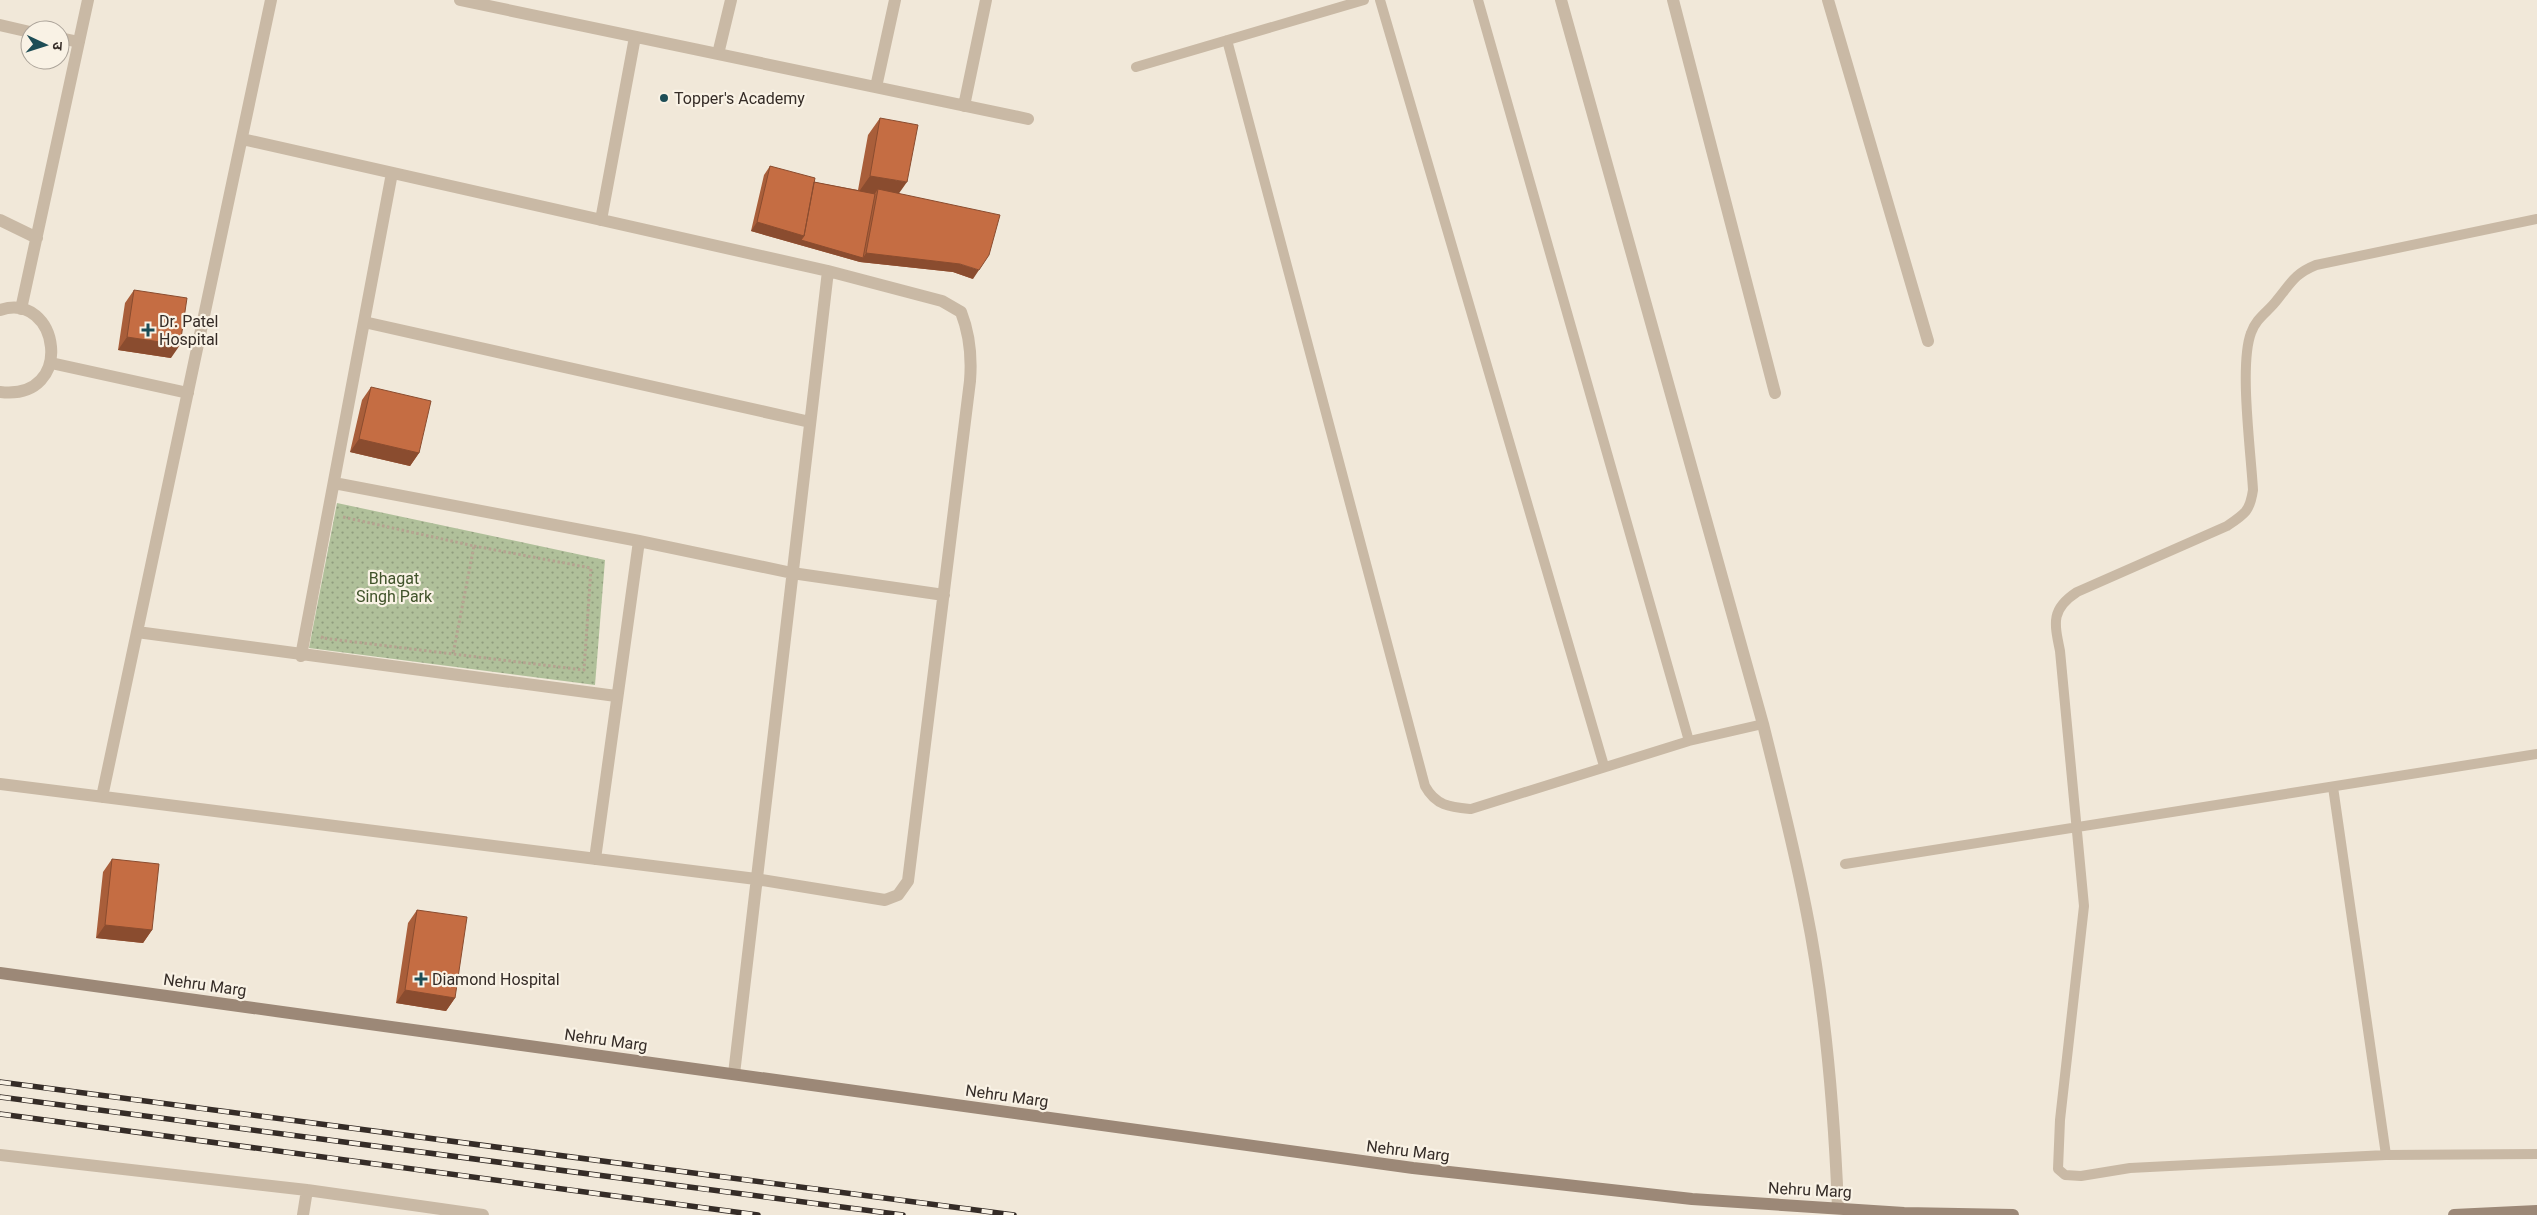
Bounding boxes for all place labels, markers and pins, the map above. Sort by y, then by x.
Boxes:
place label: Topper's Academy [674,89,805,108]
marker: Topper's Academy [658,92,670,104]
place label: Dr. Patel Hospital [159,312,219,349]
marker: Dr. Patel Hospital [141,323,155,337]
place label: Diamond Hospital [432,970,560,989]
marker: Diamond Hospital [414,972,428,986]

